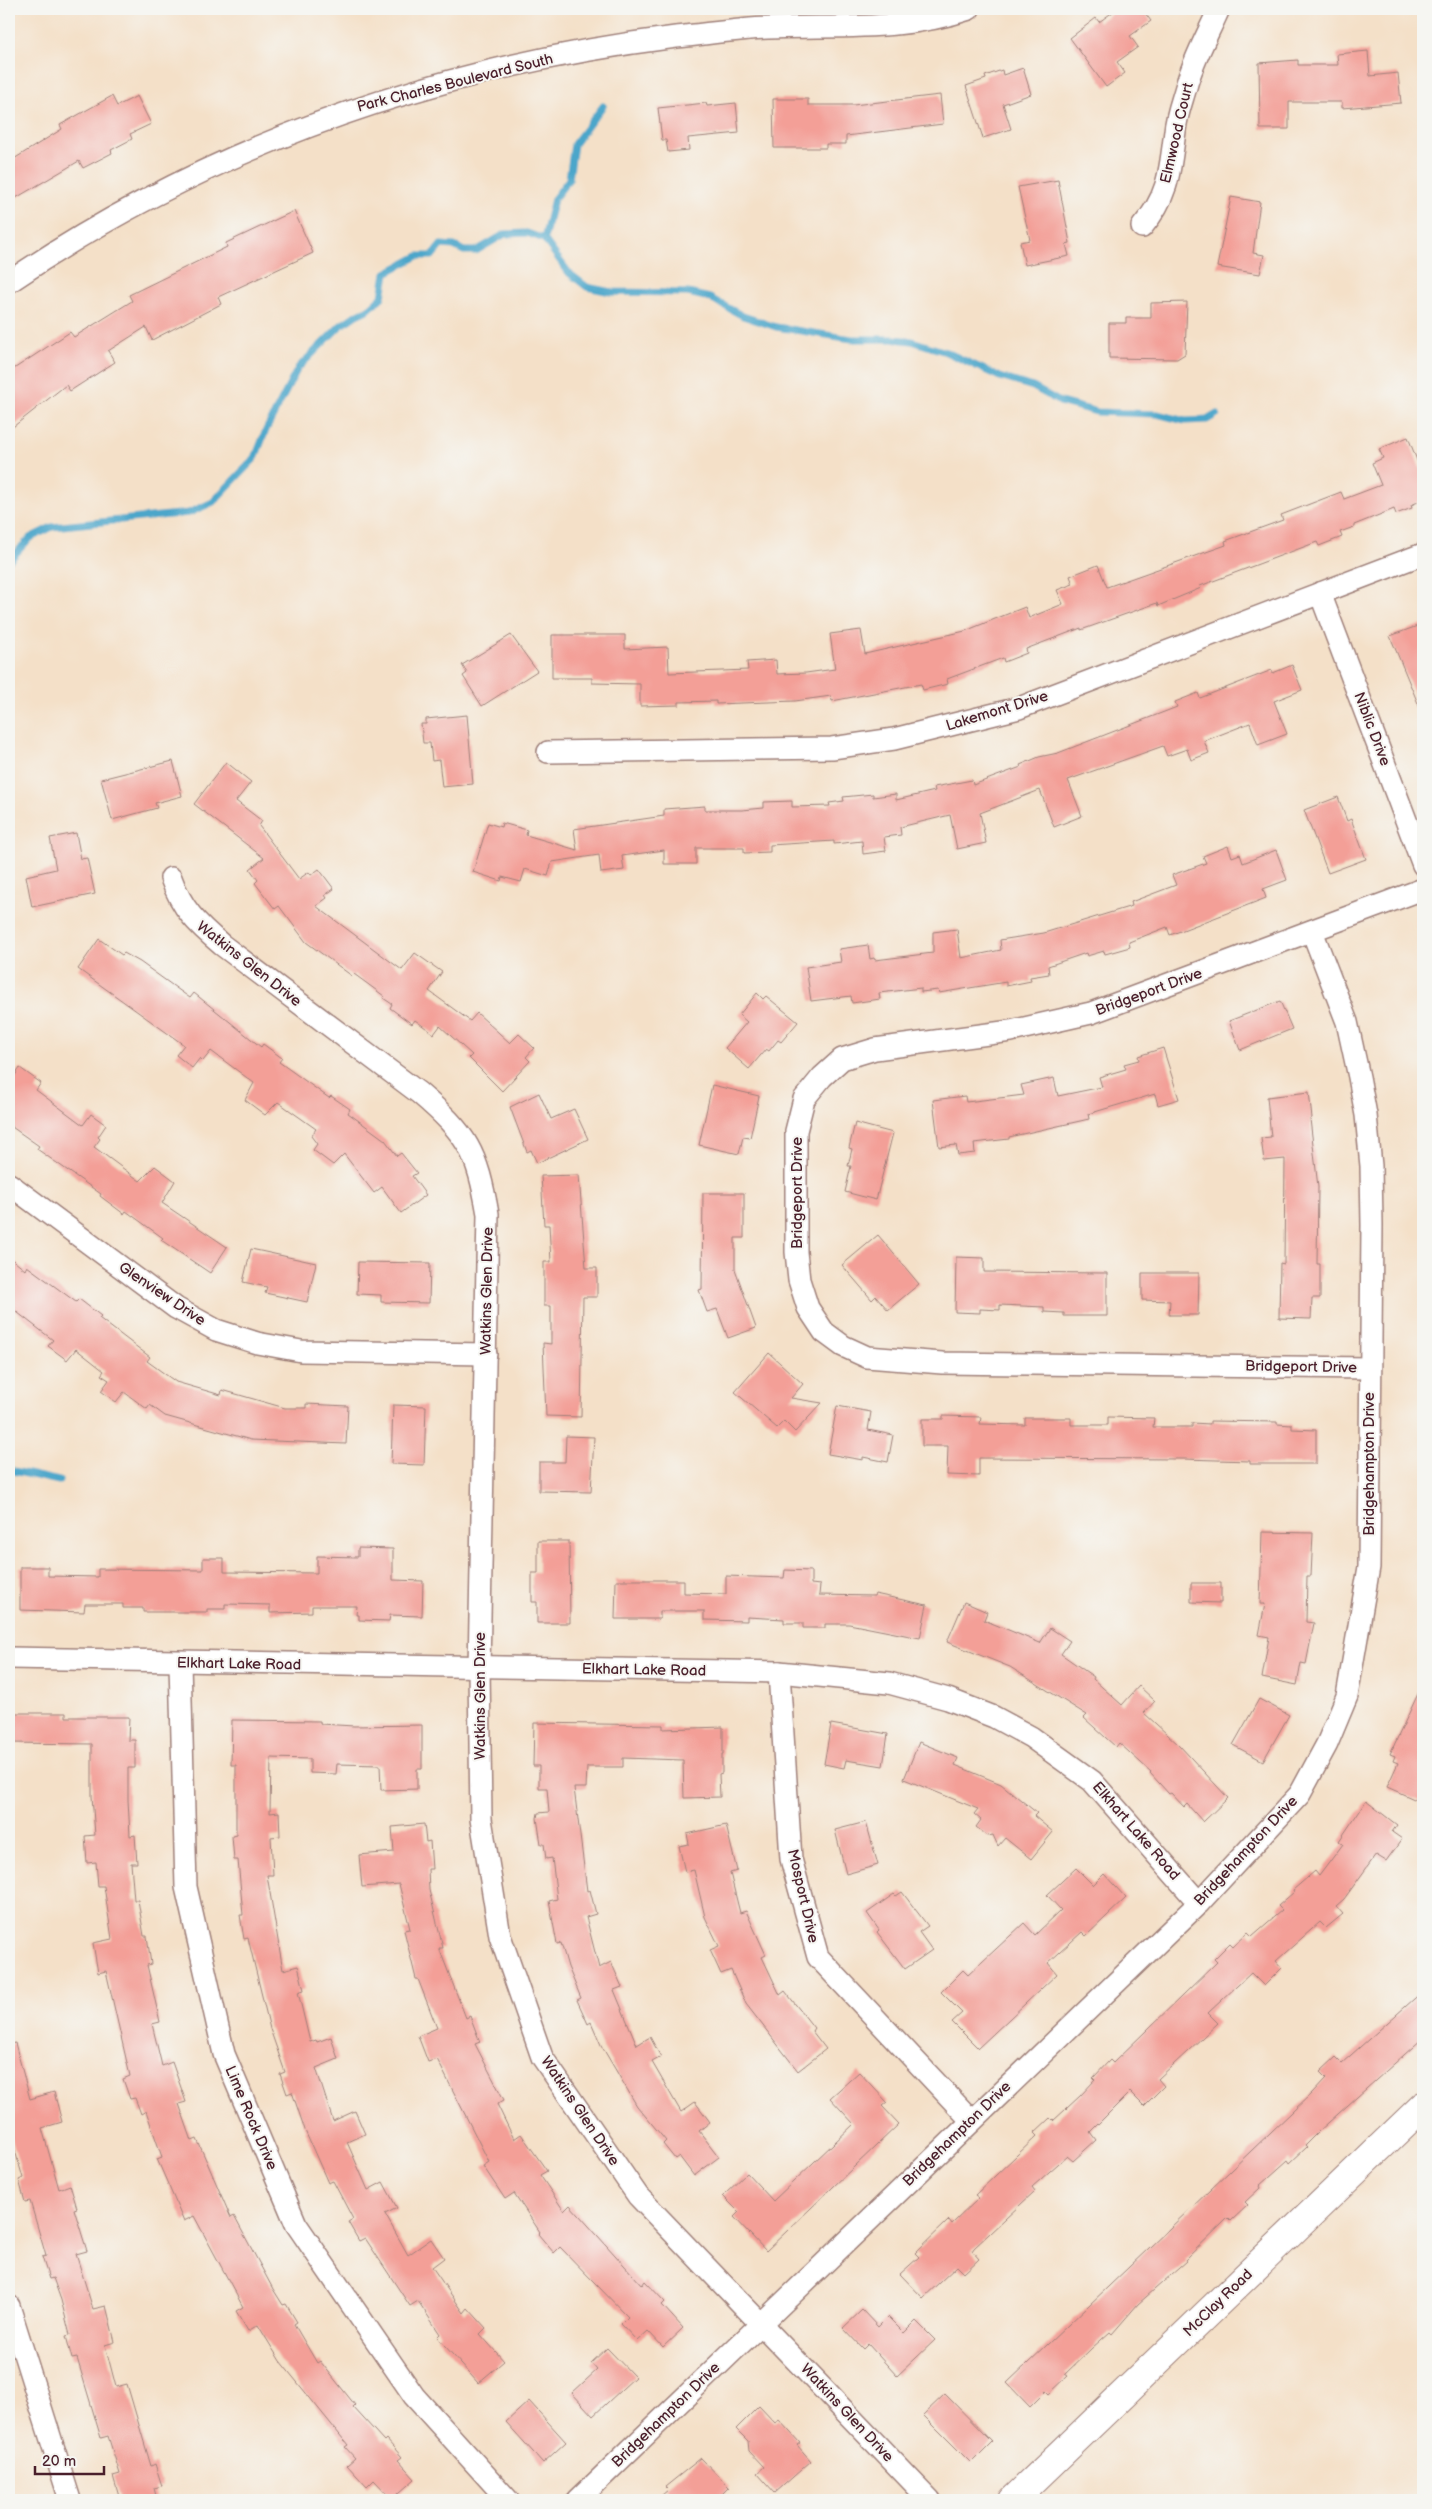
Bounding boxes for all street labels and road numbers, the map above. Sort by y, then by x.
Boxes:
street label: Park Charles Boulevard South [355,49,555,117]
street label: Elmwood Court [1156,80,1198,185]
street label: Lakemont Drive [944,686,1051,736]
street label: Niblic Drive [1349,689,1395,769]
street label: Watkins Glen Drive [193,917,305,1011]
street label: Bridgeport Drive [1093,964,1205,1020]
street label: Bridgeport Drive [788,1137,807,1249]
street label: Watkins Glen Drive [476,1227,498,1355]
street label: Glenview Drive [115,1258,209,1330]
street label: Bridgeport Drive [1245,1357,1357,1377]
street label: Bridgehampton Drive [1360,1392,1379,1536]
street label: Watkins Glen Drive [471,1632,490,1760]
street label: Elkhart Lake Road [177,1653,301,1675]
street label: Elkhart Lake Road [582,1659,706,1681]
street label: Elkhart Lake Road [1088,1778,1184,1884]
street label: Bridgehampton Drive [1190,1792,1302,1910]
street label: Mosport Drive [783,1847,823,1945]
street label: Watkins Glen Drive [536,2053,624,2169]
street label: Lime Rock Drive [221,2063,282,2173]
street label: Bridgehampton Drive [899,2077,1015,2191]
street label: McClay Road [1179,2265,1257,2341]
street label: Bridgehampton Drive [608,2358,724,2472]
street label: Watkins Glen Drive [796,2360,898,2466]

